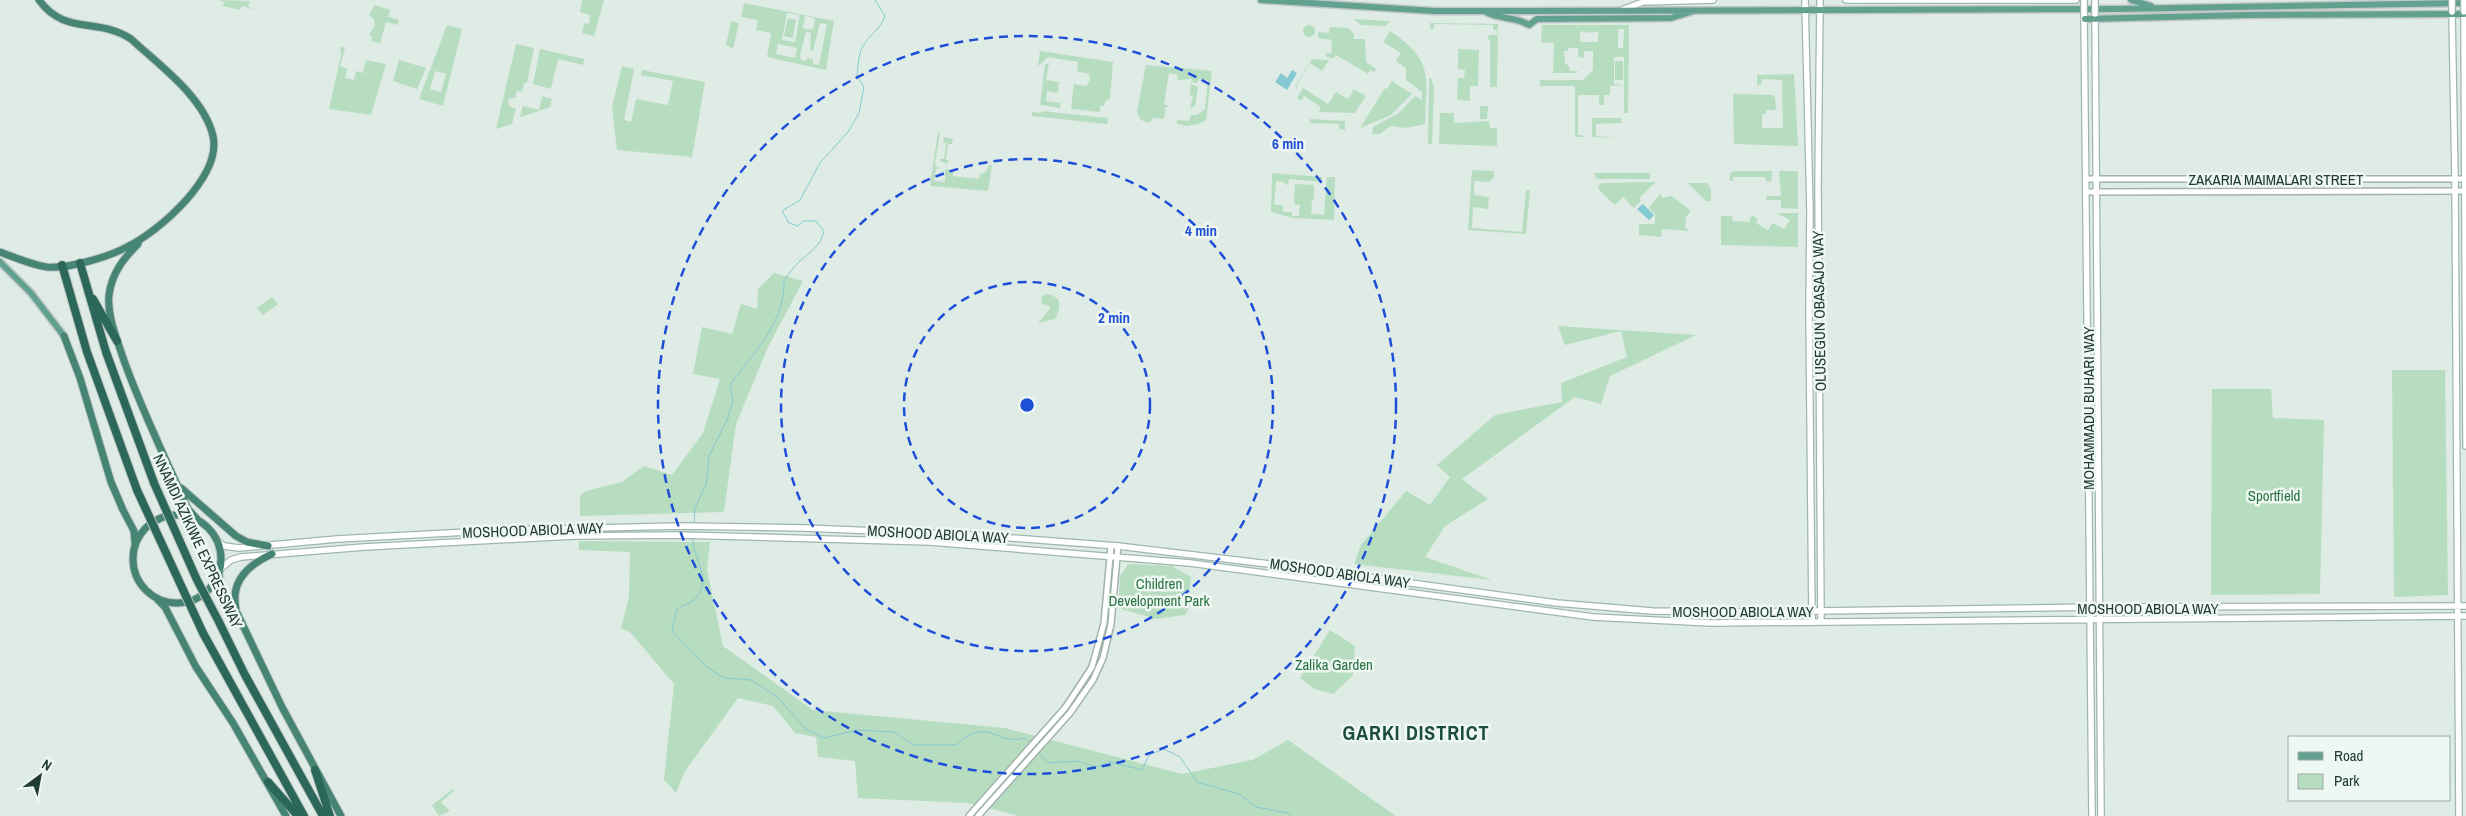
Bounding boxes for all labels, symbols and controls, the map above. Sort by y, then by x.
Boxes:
text: 6 min [1272,133,1304,154]
street label: ZAKARIA MAIMALARI STREET [2189,169,2364,190]
text: 4 min [1185,220,1217,241]
street label: OLUSEGUN OBASAJO WAY [1807,230,1831,391]
text: 2 min [1098,307,1130,328]
street label: MOHAMMADU BUHARI WAY [2078,326,2099,490]
centre of rings [1018,396,1036,414]
street label: NNAMDI AZIKIWE EXPRESSWAY [148,450,248,632]
park label: Sportfield [2248,485,2300,506]
street label: MOSHOOD ABIOLA WAY [462,517,605,543]
street label: MOSHOOD ABIOLA WAY [867,520,1010,548]
street label: MOSHOOD ABIOLA WAY [1268,553,1412,593]
park label: Children Development Park [1108,573,1210,611]
street label: MOSHOOD ABIOLA WAY [2077,598,2220,619]
street label: MOSHOOD ABIOLA WAY [1672,601,1815,622]
park label: Zalika Garden [1295,654,1373,675]
district label: GARKI DISTRICT [1342,719,1490,746]
legend [2288,736,2451,801]
text: Road [2334,745,2363,766]
north arrow [15,751,65,801]
text: N [39,755,55,775]
text: Park [2334,770,2360,791]

